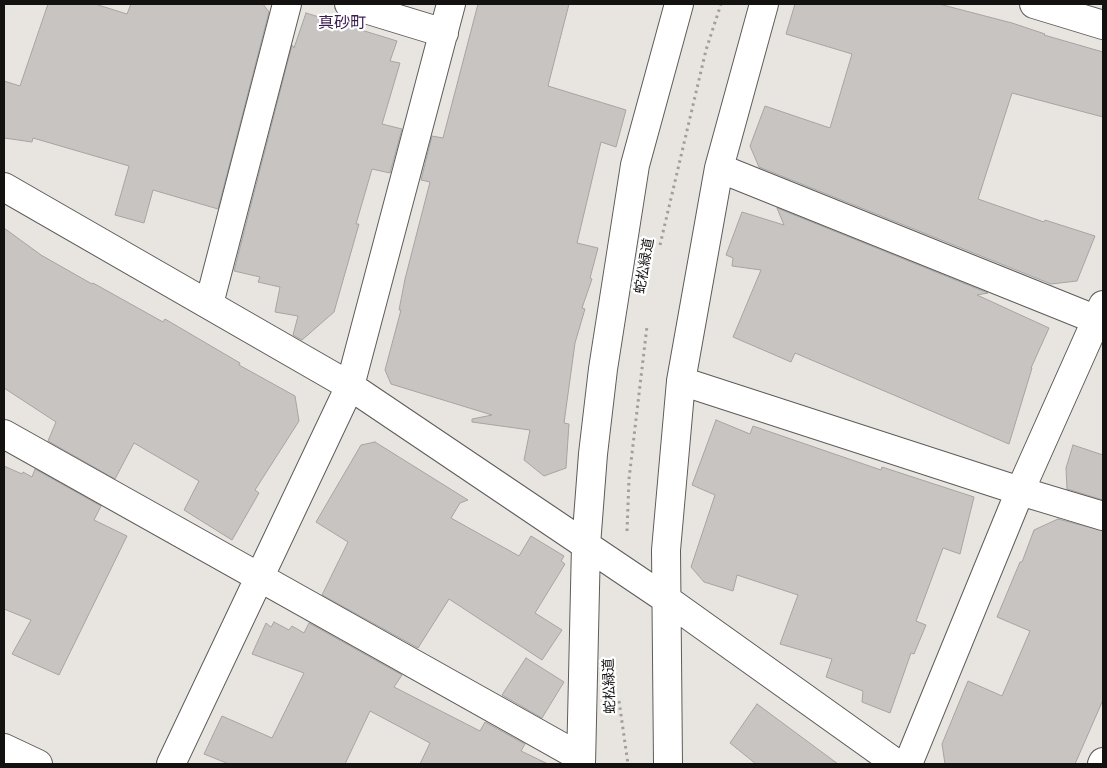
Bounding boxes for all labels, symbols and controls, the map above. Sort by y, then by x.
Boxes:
district label: 真砂町 [318,14,366,34]
street label: 蛇松緑道 [632,237,658,295]
street label: 蛇松緑道 [601,658,619,714]

